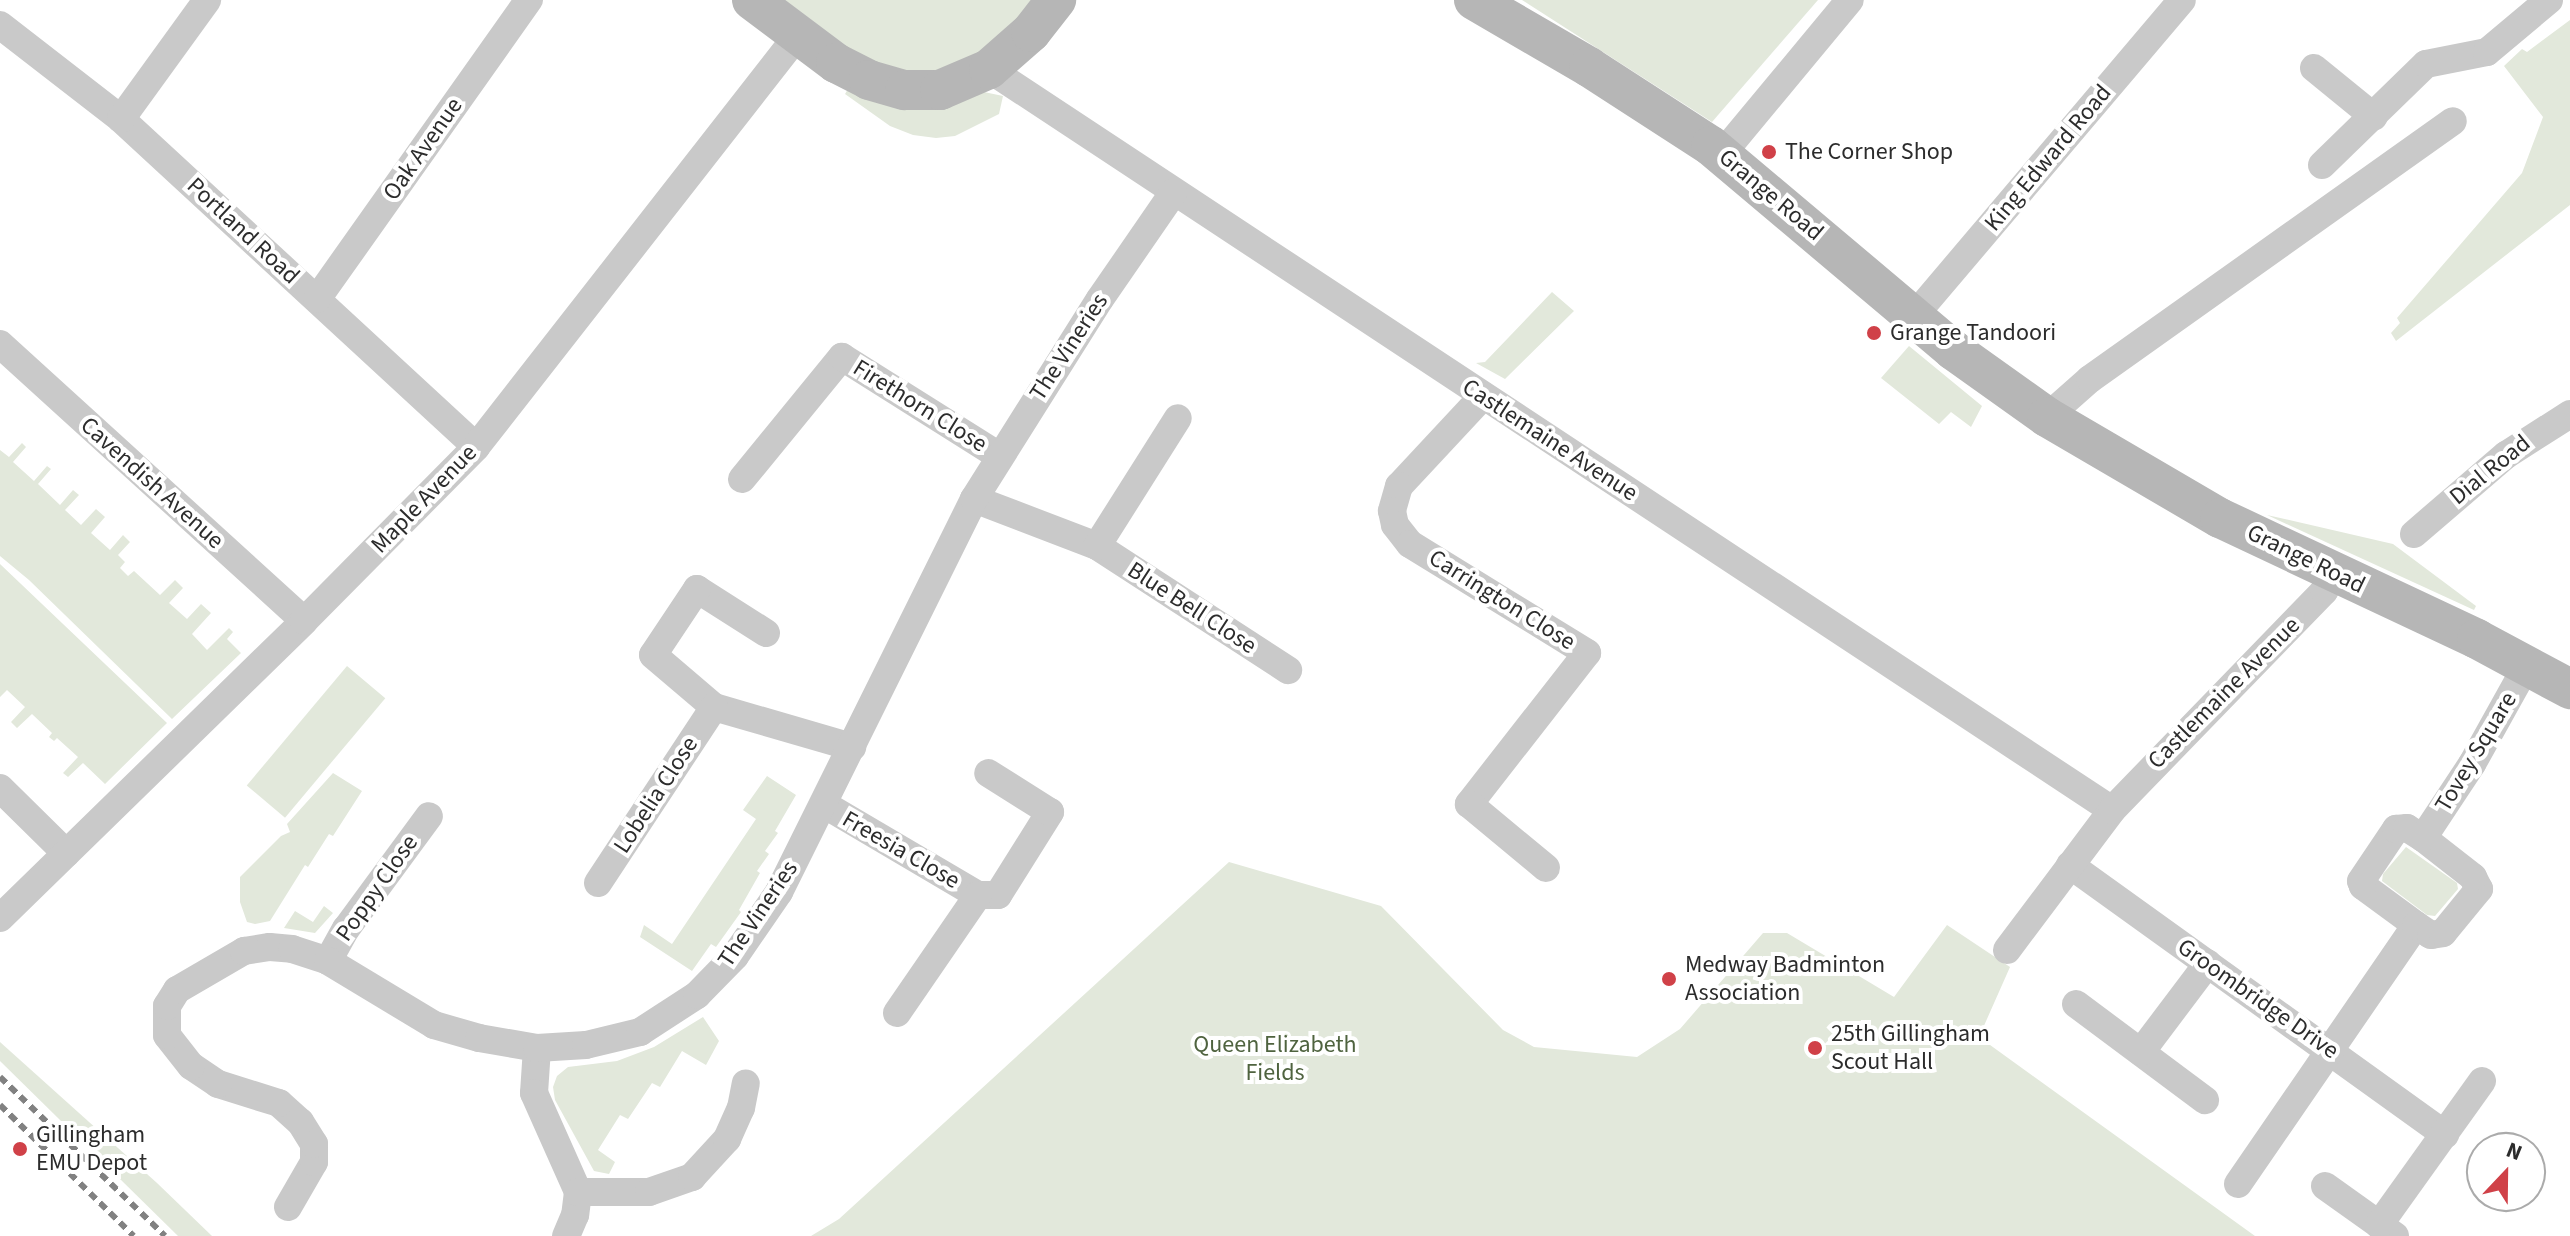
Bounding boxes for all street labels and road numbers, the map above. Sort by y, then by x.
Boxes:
street label: King Edward Road [1978,79,2118,237]
street label: Oak Avenue [377,92,469,206]
street label: Grange Road [1713,143,1829,247]
street label: Portland Road [181,172,305,290]
street label: The Vineries [1024,288,1114,406]
street label: Firethorn Close [848,353,992,459]
street label: Castlemaine Avenue [1457,373,1643,507]
street label: Cavendish Avenue [74,411,230,555]
street label: Dial Road [2444,429,2536,511]
street label: Maple Avenue [365,439,483,559]
street label: Grange Road [2242,518,2370,600]
street label: Carrington Close [1424,544,1580,656]
street label: Blue Bell Close [1122,556,1262,660]
street label: Castlemaine Avenue [2142,611,2306,775]
street label: Tovey Square [2429,687,2523,817]
street label: Lobelia Close [608,731,704,859]
street label: Freesia Close [837,805,965,895]
street label: Poppy Close [330,829,424,947]
street label: The Vineries [712,855,804,973]
street label: Groombridge Drive [2172,933,2344,1065]

